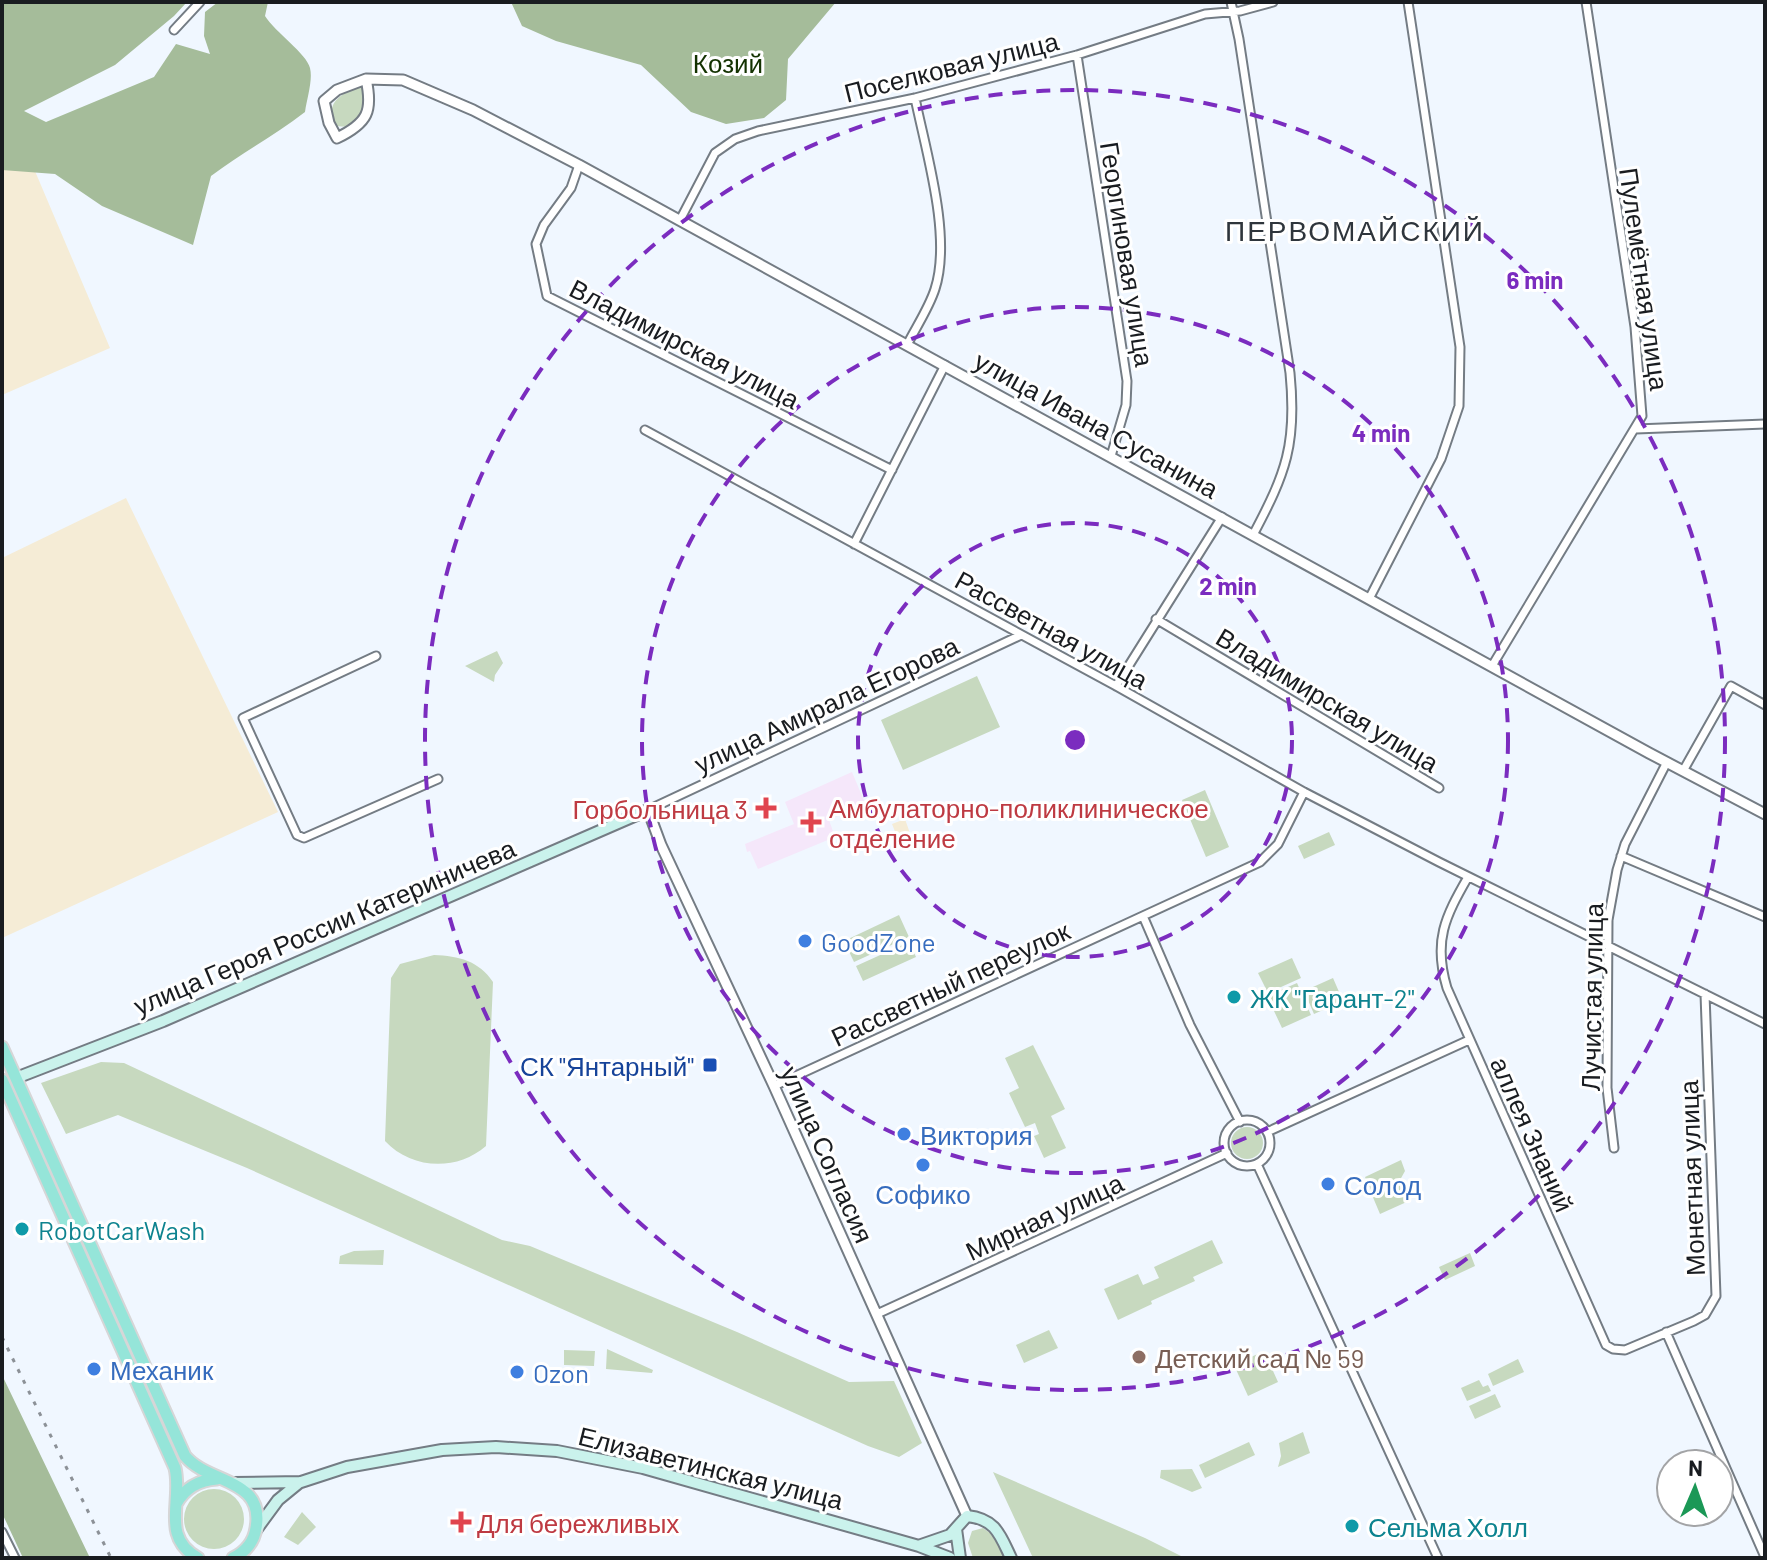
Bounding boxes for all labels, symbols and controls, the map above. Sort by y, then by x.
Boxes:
street label: Поселковая улица [841,24,1062,108]
park label: Козий [693,47,763,78]
street label: Георгиновая улица [1095,139,1161,369]
street label: Пулемётная улица [1614,166,1676,393]
district label: ПЕРВОМАЙСКИЙ [1225,213,1485,247]
text: 6 min [1507,265,1563,294]
street label: Владимирская улица [565,272,806,415]
street label: улица Ивана Сусанина [970,344,1225,504]
text: 4 min [1352,418,1410,447]
street label: Рассветная улица [950,563,1154,695]
text: 2 min [1199,571,1257,600]
street label: Владимирская улица [1211,620,1445,778]
street label: улица Амирала Егорова [689,629,963,779]
centre of rings [1061,726,1089,754]
place label: Амбулаторно-поликлиническое отделение [829,792,1209,853]
place label: Горбольница 3 [572,793,748,824]
marker: Горбольница 3 [755,797,777,819]
marker: Амбулаторно-поликлиническое отделение [800,811,822,833]
street label: улица Героя России Катериничева [129,831,520,1021]
street label: Лучистая улица [1574,902,1608,1091]
street label: Рассветный переулок [826,914,1075,1052]
place label: GoodZone [821,926,936,957]
marker: GoodZone [796,932,814,950]
place label: ЖК "Гарант-2" [1250,982,1415,1013]
marker: ЖК "Гарант-2" [1225,988,1243,1006]
place label: СК "Янтарный" [520,1050,694,1081]
street label: аллея Знаний [1485,1052,1581,1216]
marker: СК "Янтарный" [701,1056,719,1074]
street label: улица Согласия [775,1061,881,1247]
street label: Монетная улица [1672,1079,1710,1276]
place label: Виктория [920,1119,1033,1150]
marker: Виктория [895,1125,913,1143]
marker: Софико [914,1156,932,1174]
street label: Мирная улица [960,1166,1128,1266]
place label: Солод [1344,1169,1421,1200]
marker: Солод [1319,1175,1337,1193]
place label: Софико [875,1178,971,1209]
place label: RobotCarWash [38,1214,205,1245]
marker: RobotCarWash [13,1220,31,1238]
place label: Детский сад № 59 [1155,1342,1364,1373]
marker: Детский сад № 59 [1130,1348,1148,1366]
place label: Механик [110,1354,214,1385]
place label: Ozon [533,1357,589,1388]
marker: Механик [85,1360,103,1378]
marker: Ozon [508,1363,526,1381]
street label: Елизаветинская улица [576,1419,847,1515]
north arrow [1655,1448,1735,1528]
text: N [1688,1454,1704,1480]
place label: Для бережливых [477,1507,679,1538]
place label: Сельма Холл [1368,1511,1528,1542]
marker: Для бережливых [452,1513,470,1531]
marker: Сельма Холл [1343,1517,1361,1535]

